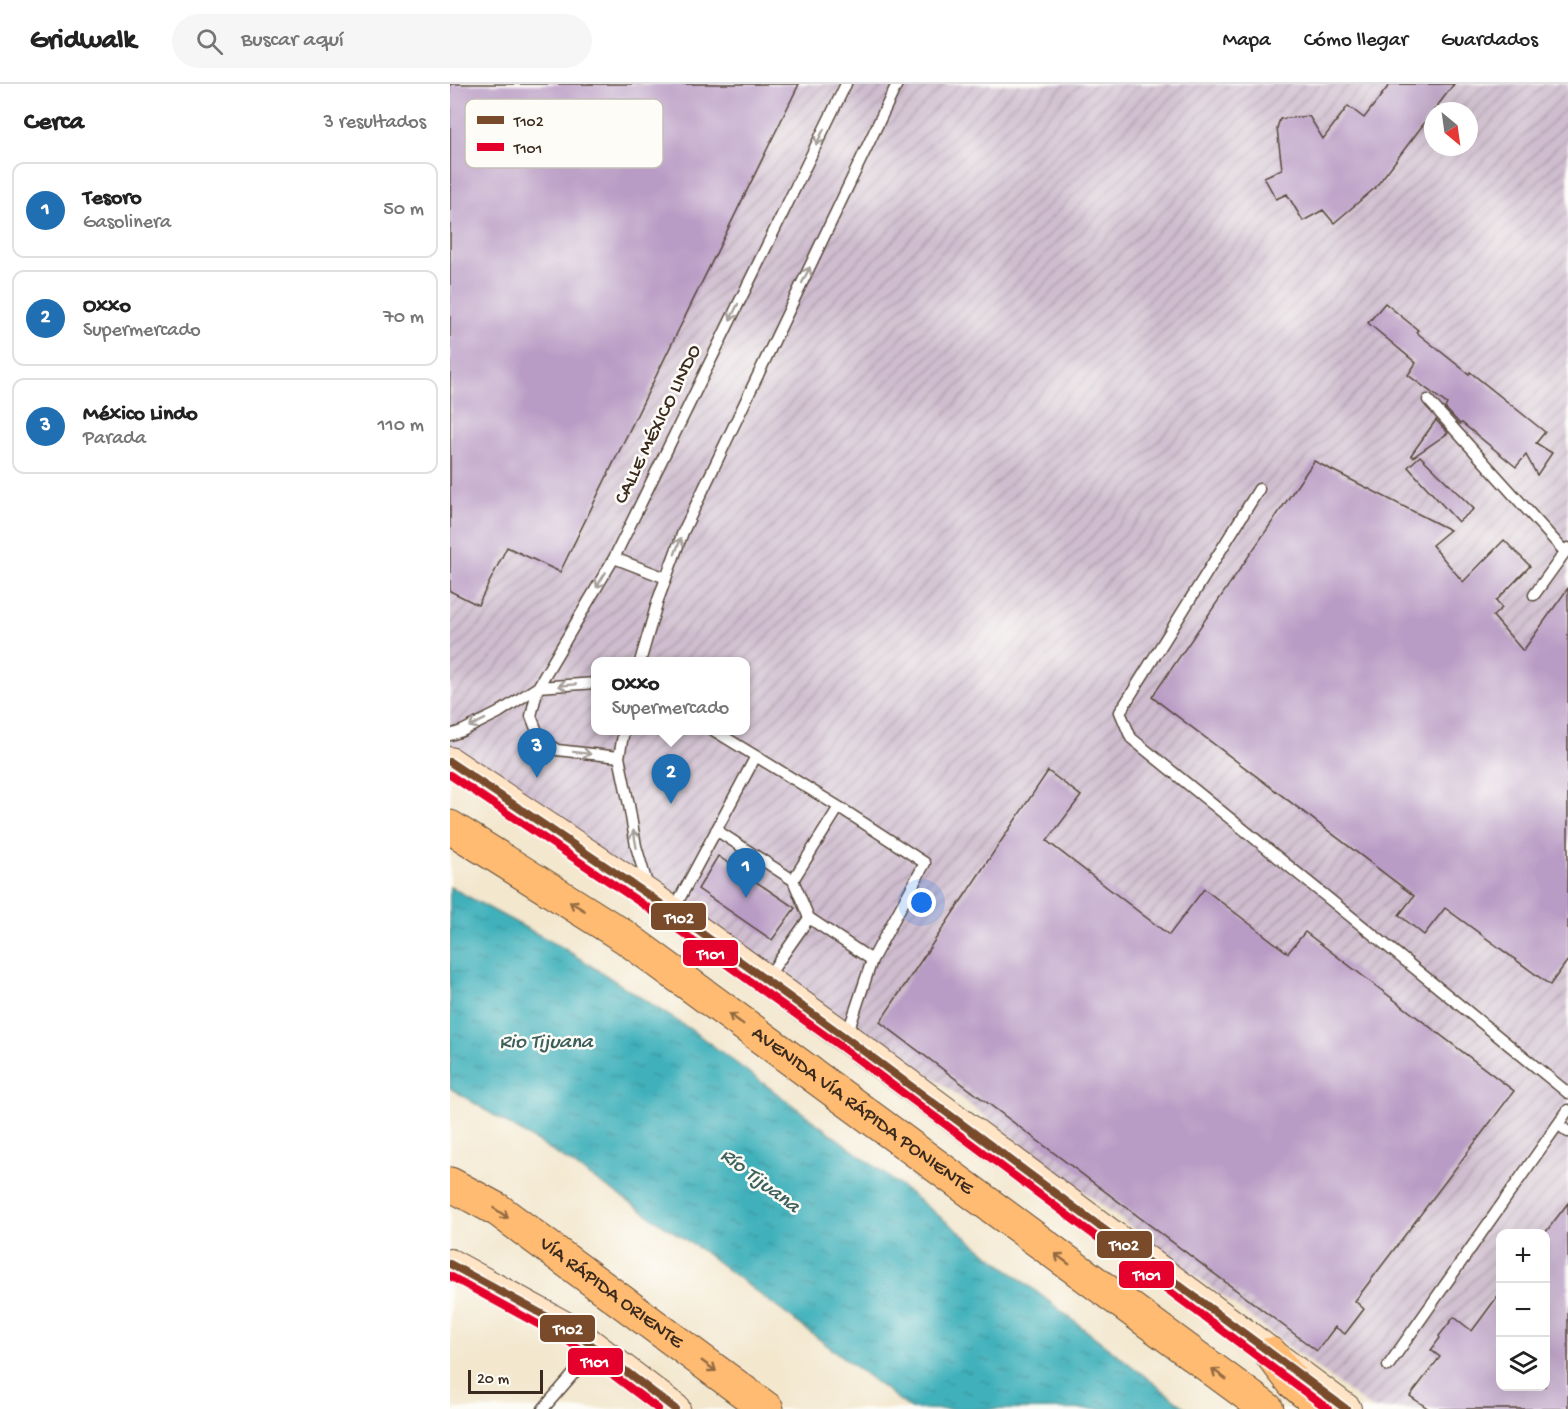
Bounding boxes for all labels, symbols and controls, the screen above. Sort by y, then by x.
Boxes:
search box [172,14,592,68]
text: Gridwalk [30,25,136,58]
icon: search [193,25,226,58]
text: Buscar aquí [241,28,344,54]
text: Mapa [1222,29,1271,54]
text: Cómo llegar [1304,29,1408,54]
text: Guardados [1441,29,1538,54]
legend [465,99,663,168]
north arrow [1424,102,1478,156]
text: Cerca [24,108,84,139]
text: 3 resultados [324,112,426,135]
text: T102 [513,114,544,133]
one-way arrow [813,127,825,145]
text: T101 [513,141,542,160]
text: Tesoro [83,186,142,212]
text: 1 [41,199,50,222]
text: 50 m [383,199,424,222]
text: Gasolinera [83,212,171,235]
one-way arrow [801,266,813,284]
text: Oxxo [83,294,131,320]
one-way arrow [728,302,740,320]
text: 2 [41,307,50,330]
text: 70 m [383,307,424,330]
text: Supermercado [83,320,201,343]
street label: CALLE MÉXICO LINDO [610,341,707,508]
text: México Lindo [83,402,198,428]
text: 3 [40,415,51,438]
text: 110 m [378,415,424,438]
text: Parada [83,428,146,451]
one-way arrow [673,537,684,556]
one-way arrow [594,571,606,588]
popup [591,657,750,735]
text: Oxxo [612,672,660,698]
one-way arrow [557,679,577,690]
text: Supermercado [612,698,729,721]
one-way arrow [468,718,486,730]
pin: 3 [518,728,556,778]
one-way arrow [572,747,592,758]
pin: 2 [652,754,690,804]
one-way arrow [629,830,640,850]
pin: 1 [726,848,766,898]
your location [907,888,936,917]
one-way arrow [569,900,586,912]
line badge: T102 [650,902,707,931]
text: T102 [662,911,694,930]
line badge: T101 [682,939,739,967]
text: T101 [695,947,725,966]
one-way arrow [729,1012,745,1025]
street label: AVENIDA VÍA RÁPIDA PONIENTE [747,1022,979,1201]
water label: Rio Tijuana [499,1031,594,1056]
water label: Río Tijuana [714,1144,805,1221]
one-way arrow [492,1207,509,1219]
map controls [1496,1229,1550,1391]
button: + [1496,1229,1550,1283]
line badge: T102 [1096,1230,1153,1259]
street label: VÍA RÁPIDA ORIENTE [534,1232,689,1355]
text: T102 [1107,1238,1139,1257]
one-way arrow [1055,1252,1071,1265]
line badge: T101 [1118,1260,1175,1289]
text: T101 [1131,1268,1161,1287]
button: − [1496,1283,1550,1337]
line badge: T102 [539,1314,596,1343]
text: T102 [551,1322,583,1341]
button: layers [1496,1337,1550,1391]
line badge: T101 [567,1347,624,1376]
text: T101 [579,1355,609,1374]
one-way arrow [700,1360,716,1372]
scale bar [468,1367,543,1394]
one-way arrow [1212,1368,1228,1381]
text: 20 m [477,1371,509,1390]

